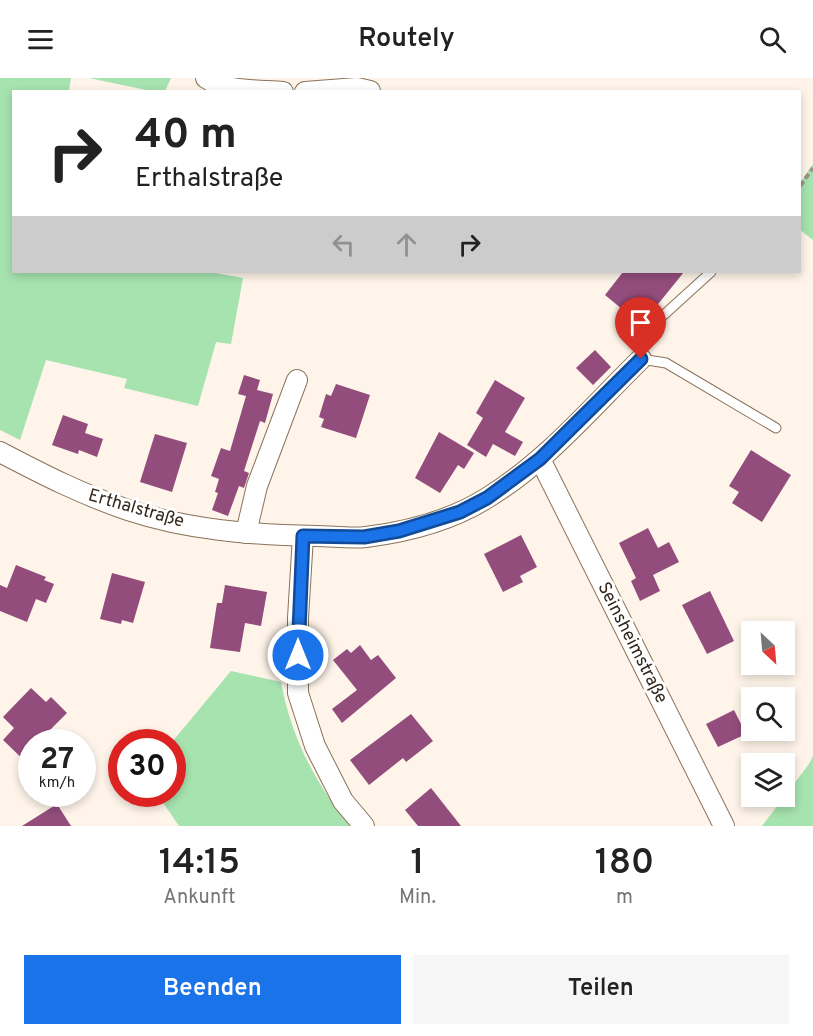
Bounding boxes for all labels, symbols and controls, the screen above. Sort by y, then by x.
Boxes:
text: Routely [358,22,455,56]
icon: menu [24,23,57,56]
icon: search [756,23,789,56]
text: 40 m [135,110,237,163]
icon: right [36,114,114,192]
text: Erthalstraße [135,162,283,196]
icon: left [327,228,360,261]
icon: ahead [390,228,423,261]
icon: right [453,228,486,261]
pin [615,297,666,359]
icon: arrive [624,306,657,339]
street label: Erthalstraße [85,484,187,534]
street label: Seinsheimstraße [591,578,673,708]
north arrow [741,621,795,675]
map controls [741,621,795,807]
position arrow [266,623,330,687]
button: search [741,687,795,741]
speed limit sign: 30 [108,729,186,807]
text: 27 [40,742,74,779]
button: layers [741,753,795,807]
text: km/h [39,774,75,793]
text: 14:15 [159,841,240,887]
text: 1 [410,841,424,887]
text: 180 [595,841,654,887]
text: Ankunft [163,885,236,911]
text: Min. [399,885,436,911]
text: m [616,885,633,911]
button: Beenden [24,955,401,1024]
button: Teilen [413,955,789,1024]

